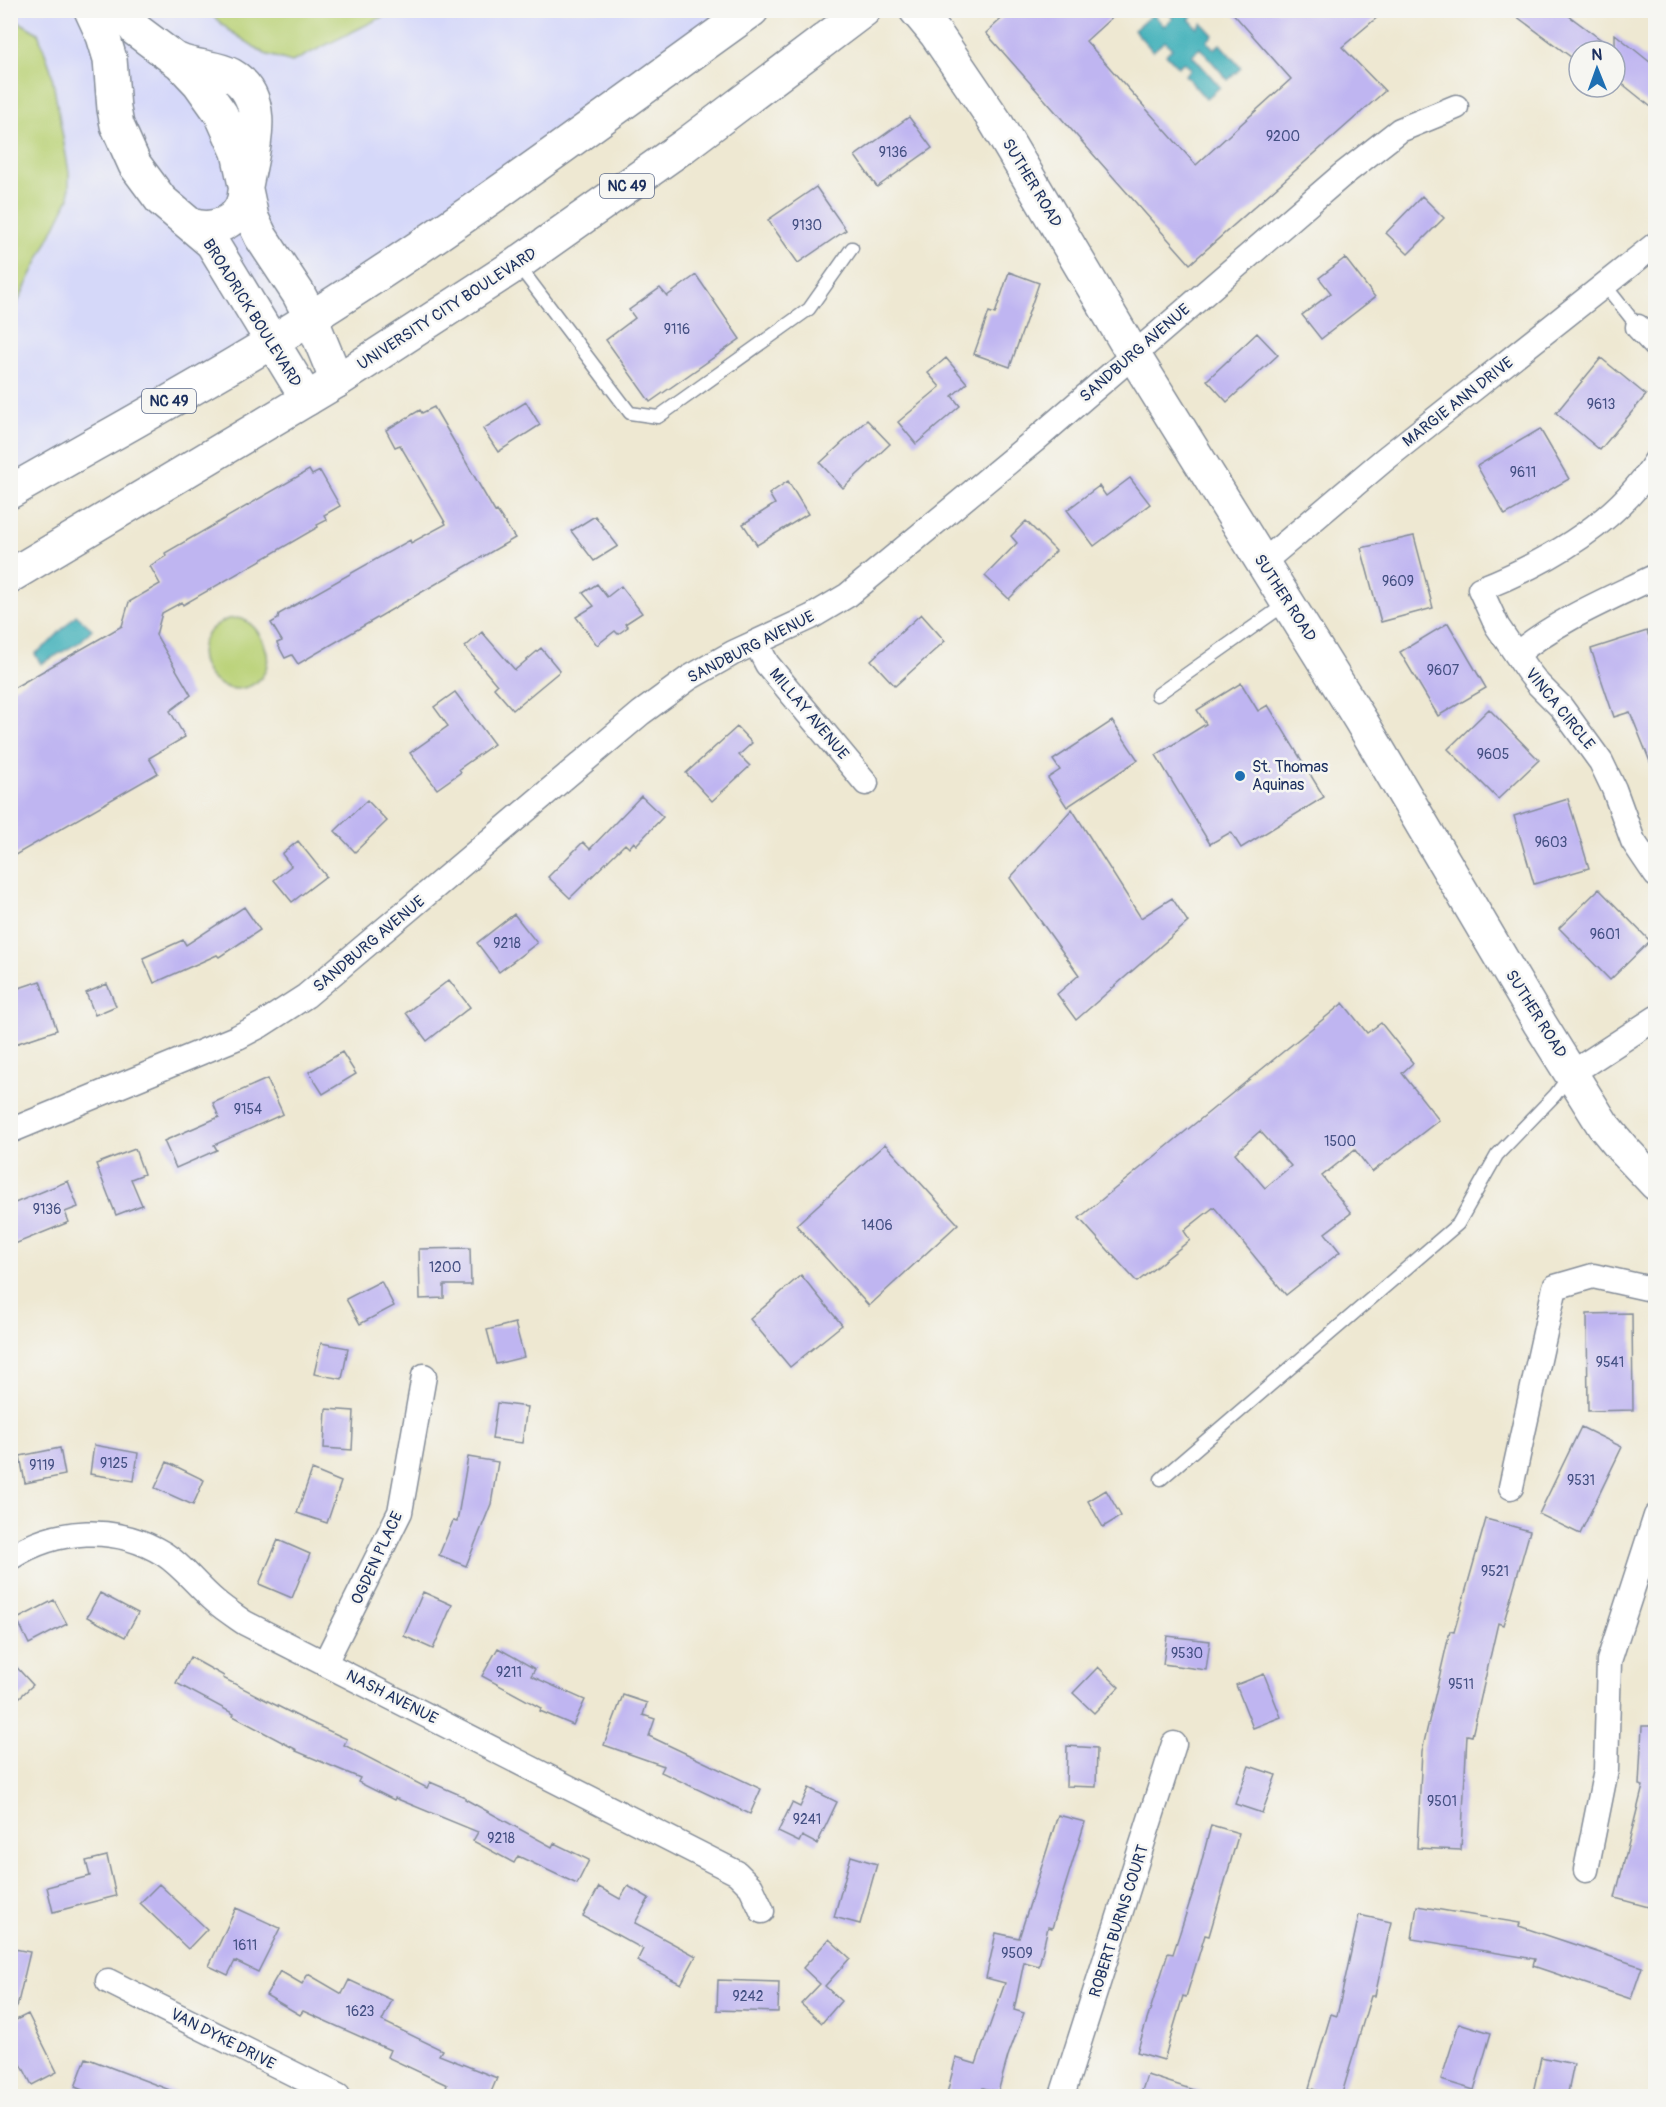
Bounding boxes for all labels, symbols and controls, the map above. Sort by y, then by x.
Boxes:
north arrow [1567,39,1627,99]
text: N [1591,45,1603,65]
house number: 9200 [1266,128,1300,145]
street label: SUTHER ROAD [998,135,1066,231]
house number: 9136 [879,144,907,161]
road number: NC 49 [600,174,654,198]
house number: 9130 [792,217,822,234]
street label: BROADRICK BOULEVARD [198,235,306,391]
street label: UNIVERSITY CITY BOULEVARD [354,243,540,375]
street label: SANDBURG AVENUE [1076,300,1194,406]
house number: 9116 [664,321,690,338]
street label: MARGIE ANN DRIVE [1399,352,1517,452]
road number: NC 49 [142,389,196,413]
house number: 9613 [1587,396,1616,413]
house number: 9611 [1510,464,1536,481]
street label: SUTHER ROAD [1249,551,1321,645]
house number: 9609 [1382,573,1414,590]
street label: SANDBURG AVENUE [684,606,818,688]
house number: 9607 [1427,662,1460,679]
street label: MILLAY AVENUE [765,664,853,764]
street label: VINCA CIRCLE [1521,664,1599,754]
house number: 9605 [1477,746,1509,763]
place label: St. Thomas Aquinas [1252,757,1328,795]
marker: St. Thomas Aquinas [1233,769,1247,783]
house number: 9603 [1535,834,1568,851]
street label: SANDBURG AVENUE [309,891,429,997]
house number: 9601 [1590,926,1620,943]
house number: 9218 [493,935,521,952]
street label: SUTHER ROAD [1501,966,1571,1062]
house number: 9154 [234,1101,262,1118]
house number: 1500 [1324,1133,1356,1150]
house number: 9136 [33,1201,61,1218]
house number: 1406 [861,1217,893,1234]
house number: 1200 [429,1259,461,1276]
house number: 9541 [1596,1354,1624,1371]
house number: 9125 [100,1455,128,1472]
house number: 9119 [29,1457,55,1474]
house number: 9531 [1567,1472,1595,1489]
street label: OGDEN PLACE [347,1508,407,1608]
house number: 9521 [1481,1563,1509,1580]
house number: 9530 [1171,1645,1203,1662]
house number: 9211 [496,1664,522,1681]
street label: NASH AVENUE [343,1665,441,1729]
house number: 9511 [1448,1676,1474,1693]
house number: 9501 [1427,1793,1457,1810]
house number: 9241 [793,1811,821,1828]
house number: 9218 [487,1830,515,1847]
street label: ROBERT BURNS COURT [1085,1842,1153,2000]
house number: 1611 [233,1937,257,1954]
house number: 9509 [1001,1945,1033,1962]
house number: 9242 [733,1988,764,2005]
house number: 1623 [346,2003,375,2020]
street label: VAN DYKE DRIVE [167,2004,279,2074]

